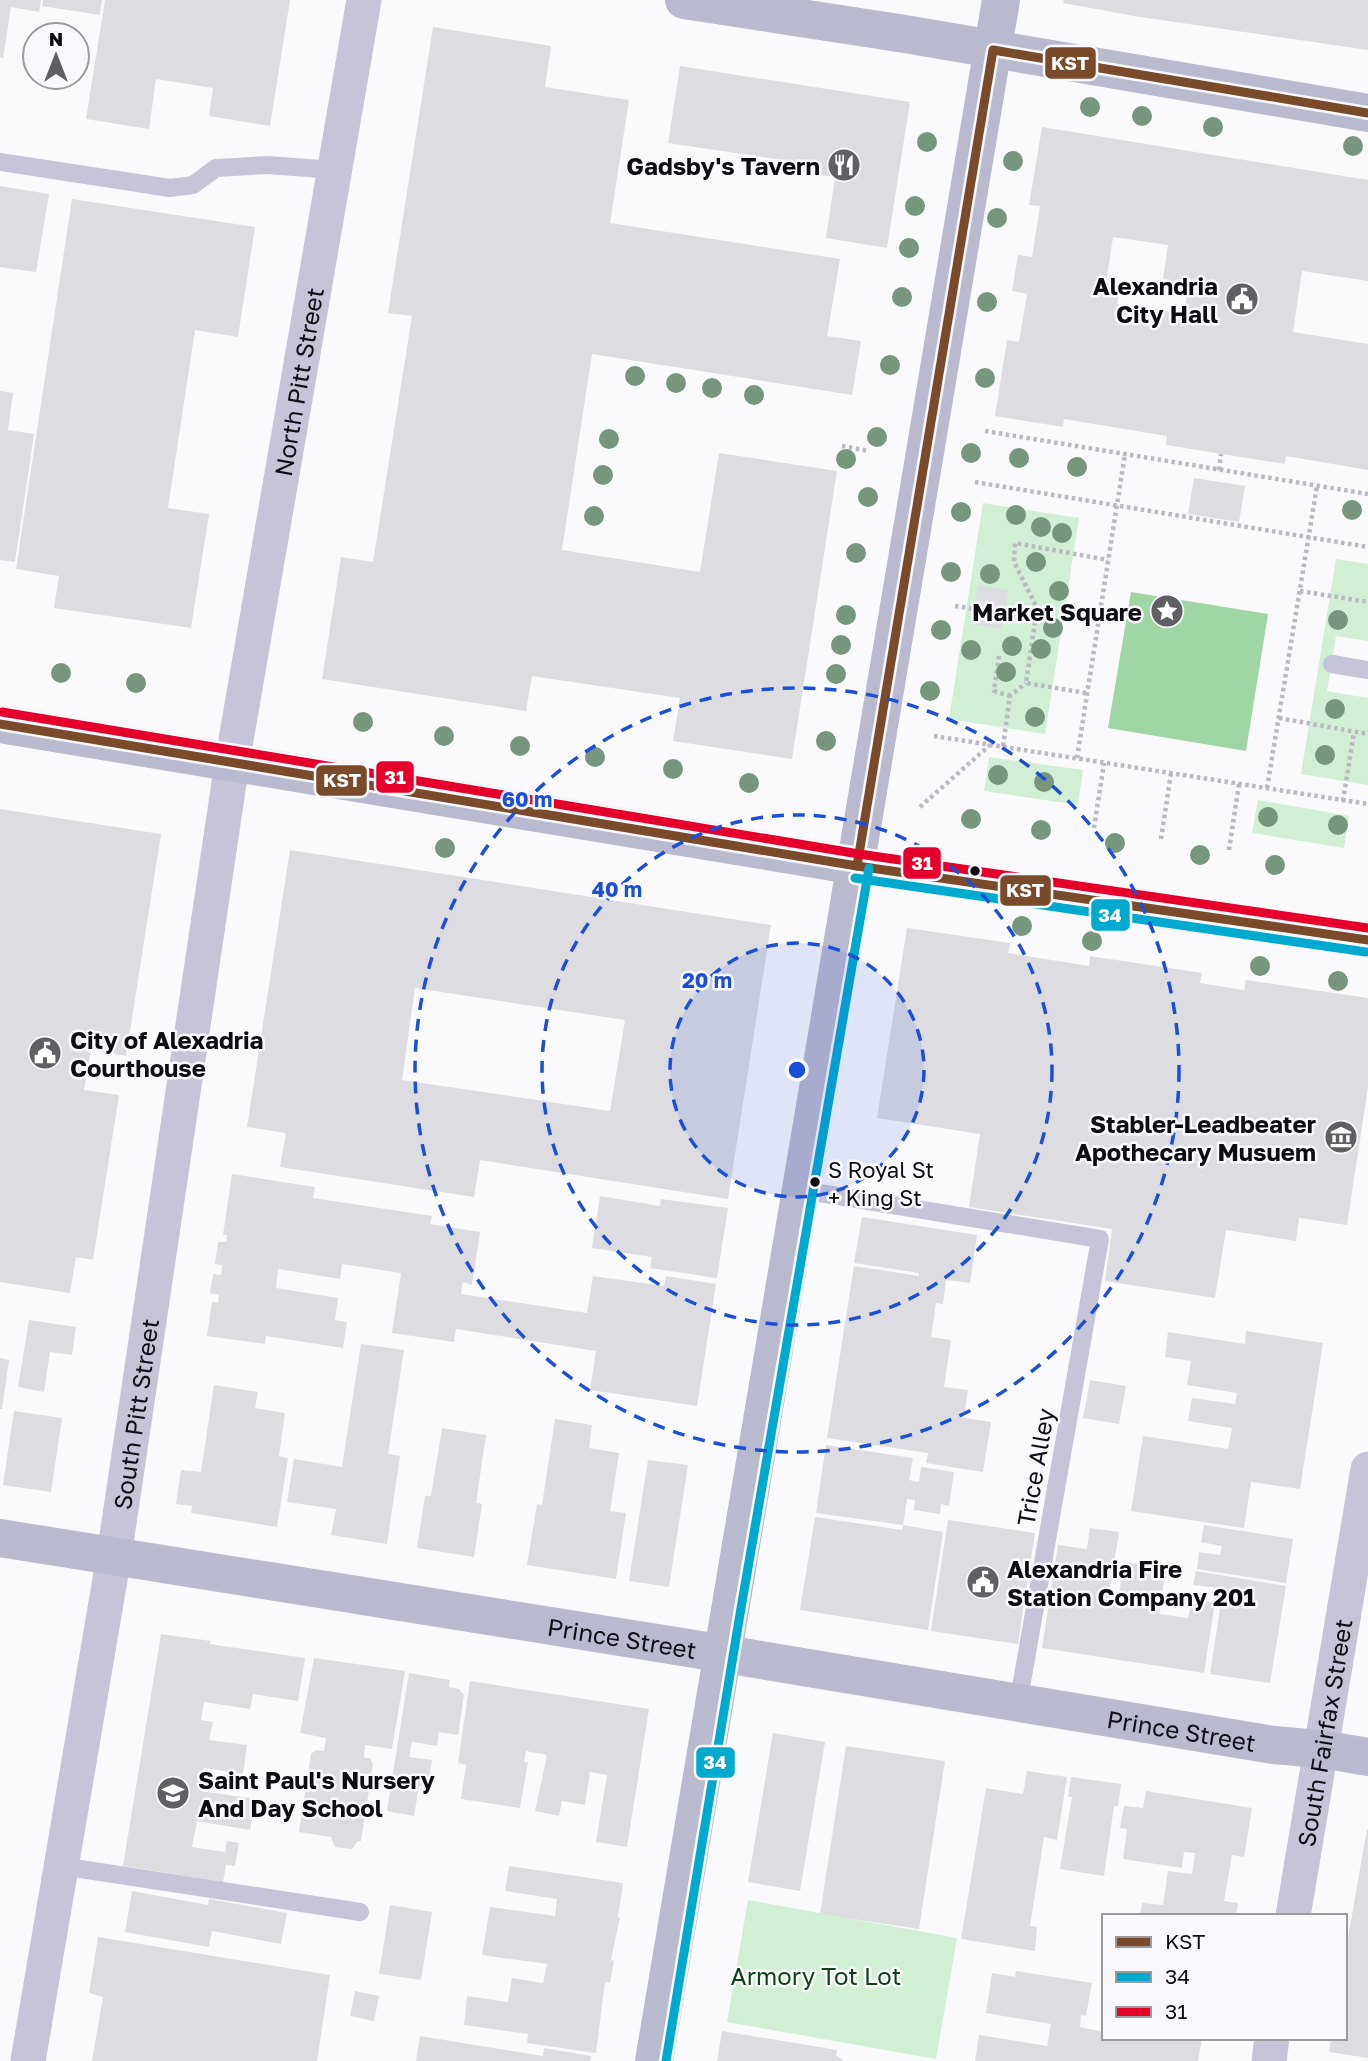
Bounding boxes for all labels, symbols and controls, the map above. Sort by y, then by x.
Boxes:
north arrow [21,21,91,91]
text: N [49,27,63,50]
line badge: KST [1044,46,1097,80]
text: KST [1051,51,1089,74]
restaurant icon: Gadsby's Tavern [825,146,863,184]
place label: Gadsby's Tavern [626,151,820,180]
place label: Alexandria City Hall [1093,271,1218,328]
public building icon: Alexandria City Hall [1223,280,1261,318]
street label: North Pitt Street [267,285,329,478]
place icon: Market Square [1148,592,1186,630]
place label: Market Square [972,597,1142,626]
line badge: 31 [375,760,415,794]
line badge: KST [315,764,368,797]
text: 31 [384,765,406,788]
text: KST [323,768,361,791]
text: 60 m [502,786,552,812]
line badge: 31 [902,846,942,880]
text: 31 [911,851,933,874]
unlabelled marker [968,864,982,878]
line badge: KST [999,874,1052,907]
text: 40 m [592,876,642,902]
text: KST [1006,878,1044,901]
line badge: 34 [1090,898,1131,932]
text: 34 [1098,903,1122,926]
text: 20 m [682,967,732,993]
place label: City of Alexadria Courthouse [70,1025,264,1082]
public building icon: City of Alexadria Courthouse [26,1034,64,1072]
centre of rings [785,1058,809,1082]
place label: Stabler-Leadbeater Apothecary Musuem [1075,1109,1316,1166]
museum icon: Stabler-Leadbeater Apothecary Musuem [1322,1118,1360,1156]
place label: S Royal St + King St [828,1156,934,1211]
marker: S Royal St + King St [808,1175,822,1189]
street label: South Pitt Street [107,1316,164,1511]
street label: Trice Alley [1010,1406,1060,1528]
place label: Alexandria Fire Station Company 201 [1007,1554,1256,1611]
public building icon: Alexandria Fire Station Company 201 [964,1563,1002,1601]
street label: Prince Street [546,1611,699,1664]
street label: South Fairfax Street [1290,1617,1357,1849]
street label: Prince Street [1105,1703,1258,1756]
line badge: 34 [695,1746,736,1779]
text: 34 [703,1750,727,1773]
place label: Saint Paul's Nursery And Day School [198,1765,435,1822]
school or university icon: Saint Paul's Nursery And Day School [154,1774,192,1812]
legend [1102,1914,1347,2040]
text: KST [1165,1928,1205,1954]
park label: Armory Tot Lot [731,1961,901,1990]
text: 34 [1165,1963,1190,1989]
text: 31 [1165,1998,1187,2024]

